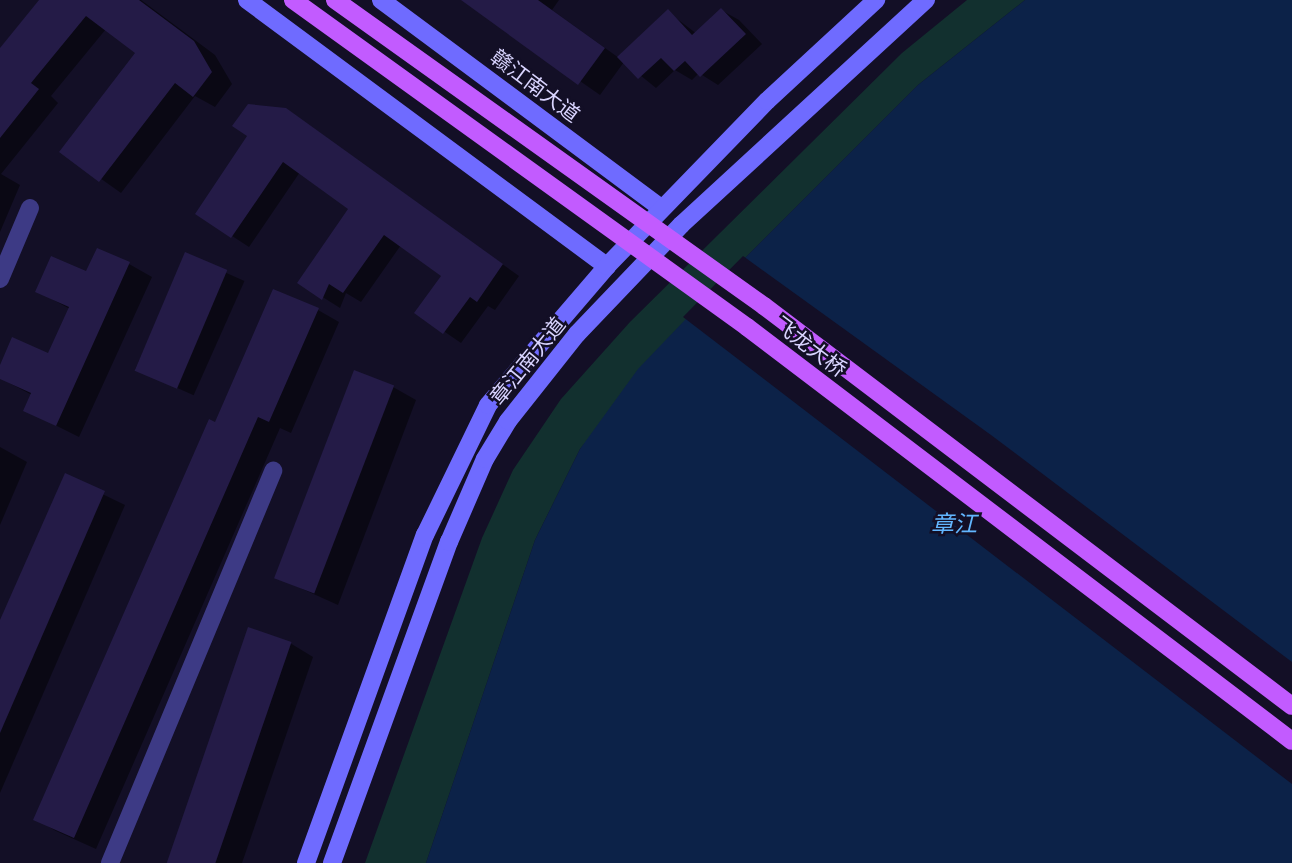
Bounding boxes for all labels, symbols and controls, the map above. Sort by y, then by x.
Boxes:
street label: 赣江南大道 [485,44,585,128]
street label: 章江南大道 [485,312,571,410]
street label: 飞龙大桥 [769,312,851,382]
water label: 章江 [931,511,977,539]

